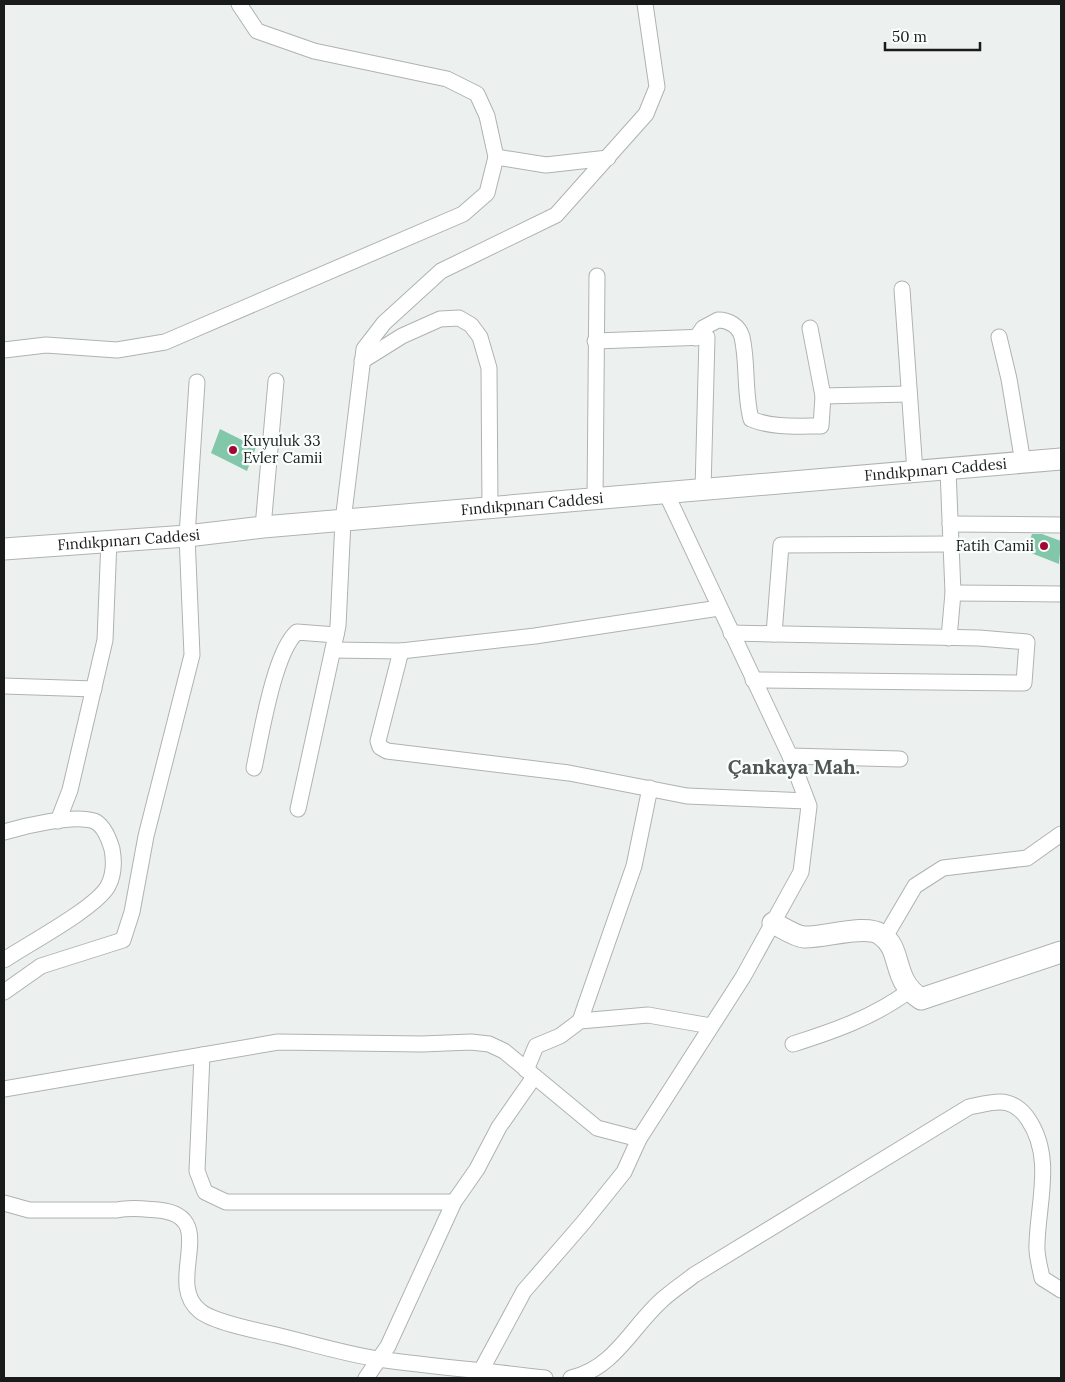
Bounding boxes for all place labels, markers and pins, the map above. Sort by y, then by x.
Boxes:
place label: Kuyuluk 33 Evler Camii [243,431,323,467]
marker: Kuyuluk 33 Evler Camii [227,444,239,456]
place label: Fatih Camii [956,536,1034,555]
marker: Fatih Camii [1038,540,1050,552]

